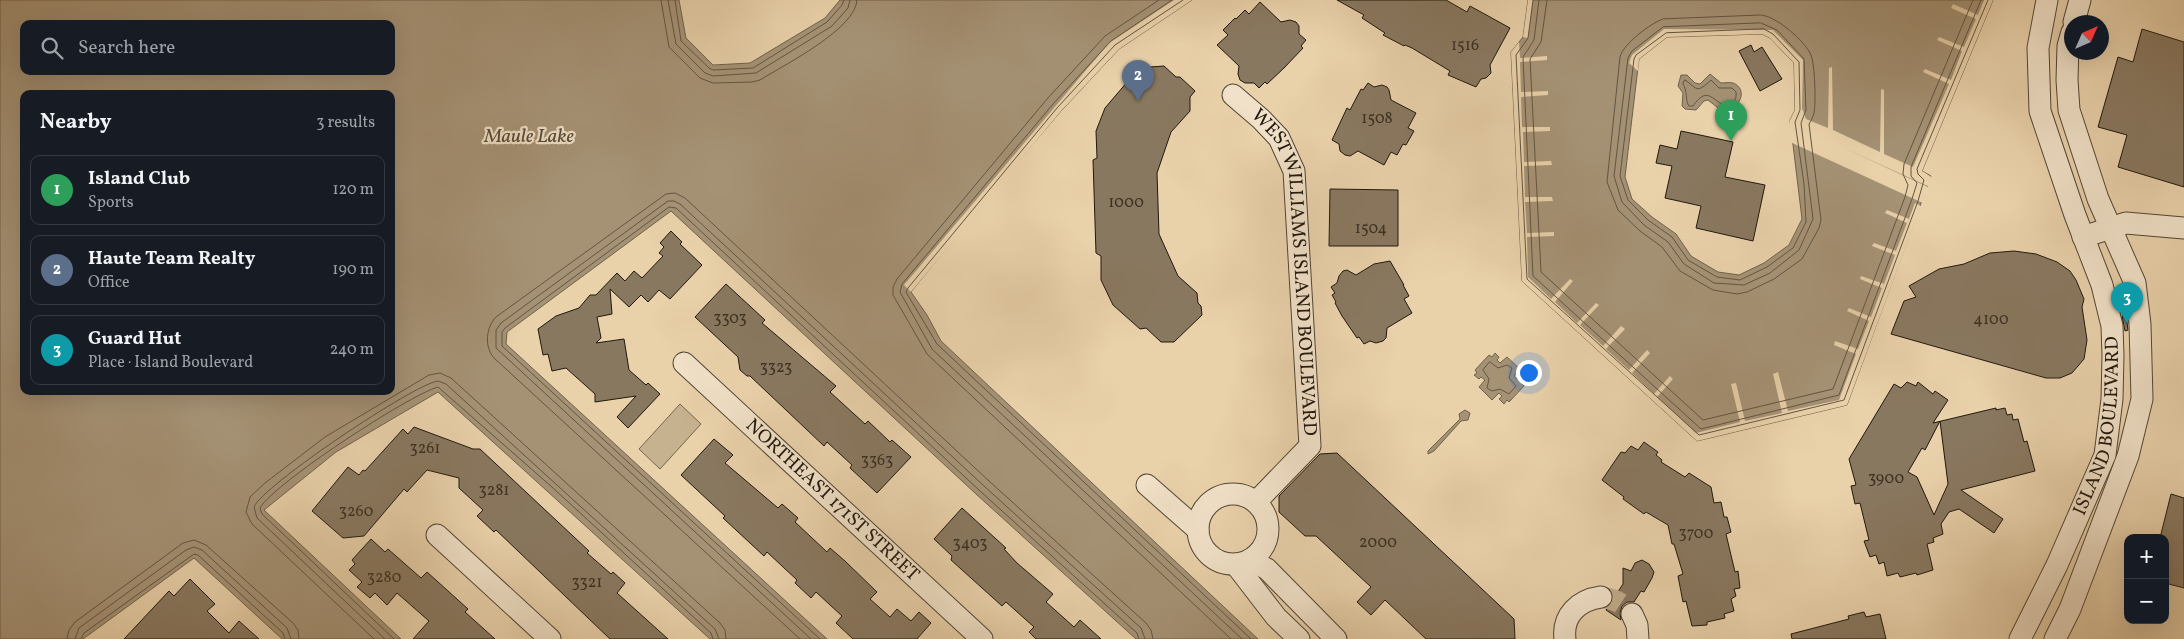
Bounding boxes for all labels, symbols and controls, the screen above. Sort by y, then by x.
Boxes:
north arrow [2064,15,2109,60]
search box [20,20,395,75]
icon: search [38,34,66,62]
text: Search here [78,35,175,61]
house number: 1516 [1451,35,1479,57]
pin: 2 [1122,60,1154,101]
pin: 1 [1715,100,1747,141]
street label: WEST WILLIAMS ISLAND BOULEVARD [1245,103,1322,437]
text: Nearby [40,108,111,137]
house number: 1508 [1361,108,1393,130]
text: 3 results [316,112,375,134]
water label: Maule Lake [483,123,575,151]
text: Island Club [88,166,190,192]
text: 1 [54,179,60,201]
text: 120 m [332,179,374,201]
text: Sports [88,192,134,214]
house number: 1000 [1108,192,1144,214]
house number: 1504 [1355,218,1387,240]
text: Haute Team Realty [88,246,255,272]
text: 2 [53,259,61,281]
text: 190 m [332,259,374,281]
text: Office [88,272,130,294]
pin: 3 [2111,282,2143,323]
house number: 3303 [713,308,747,330]
house number: 4100 [1973,309,2009,331]
text: Guard Hut [88,326,181,352]
street label: ISLAND BOULEVARD [2067,336,2126,520]
text: 3 [53,339,61,361]
text: 240 m [330,339,374,361]
text: Place · Island Boulevard [88,352,253,374]
house number: 3323 [760,357,792,379]
your location [1516,360,1542,386]
street label: NORTHEAST 171ST STREET [740,413,925,587]
house number: 3261 [409,438,441,460]
house number: 3363 [861,450,893,472]
house number: 3900 [1868,468,1904,490]
house number: 3281 [478,480,510,502]
house number: 3260 [339,501,373,523]
house number: 3700 [1679,523,1713,545]
house number: 2000 [1359,532,1397,554]
house number: 3403 [953,533,987,555]
map controls [2124,534,2169,624]
button: + [2124,534,2169,579]
house number: 3280 [367,567,401,589]
house number: 3321 [571,572,603,594]
button: − [2124,579,2169,624]

